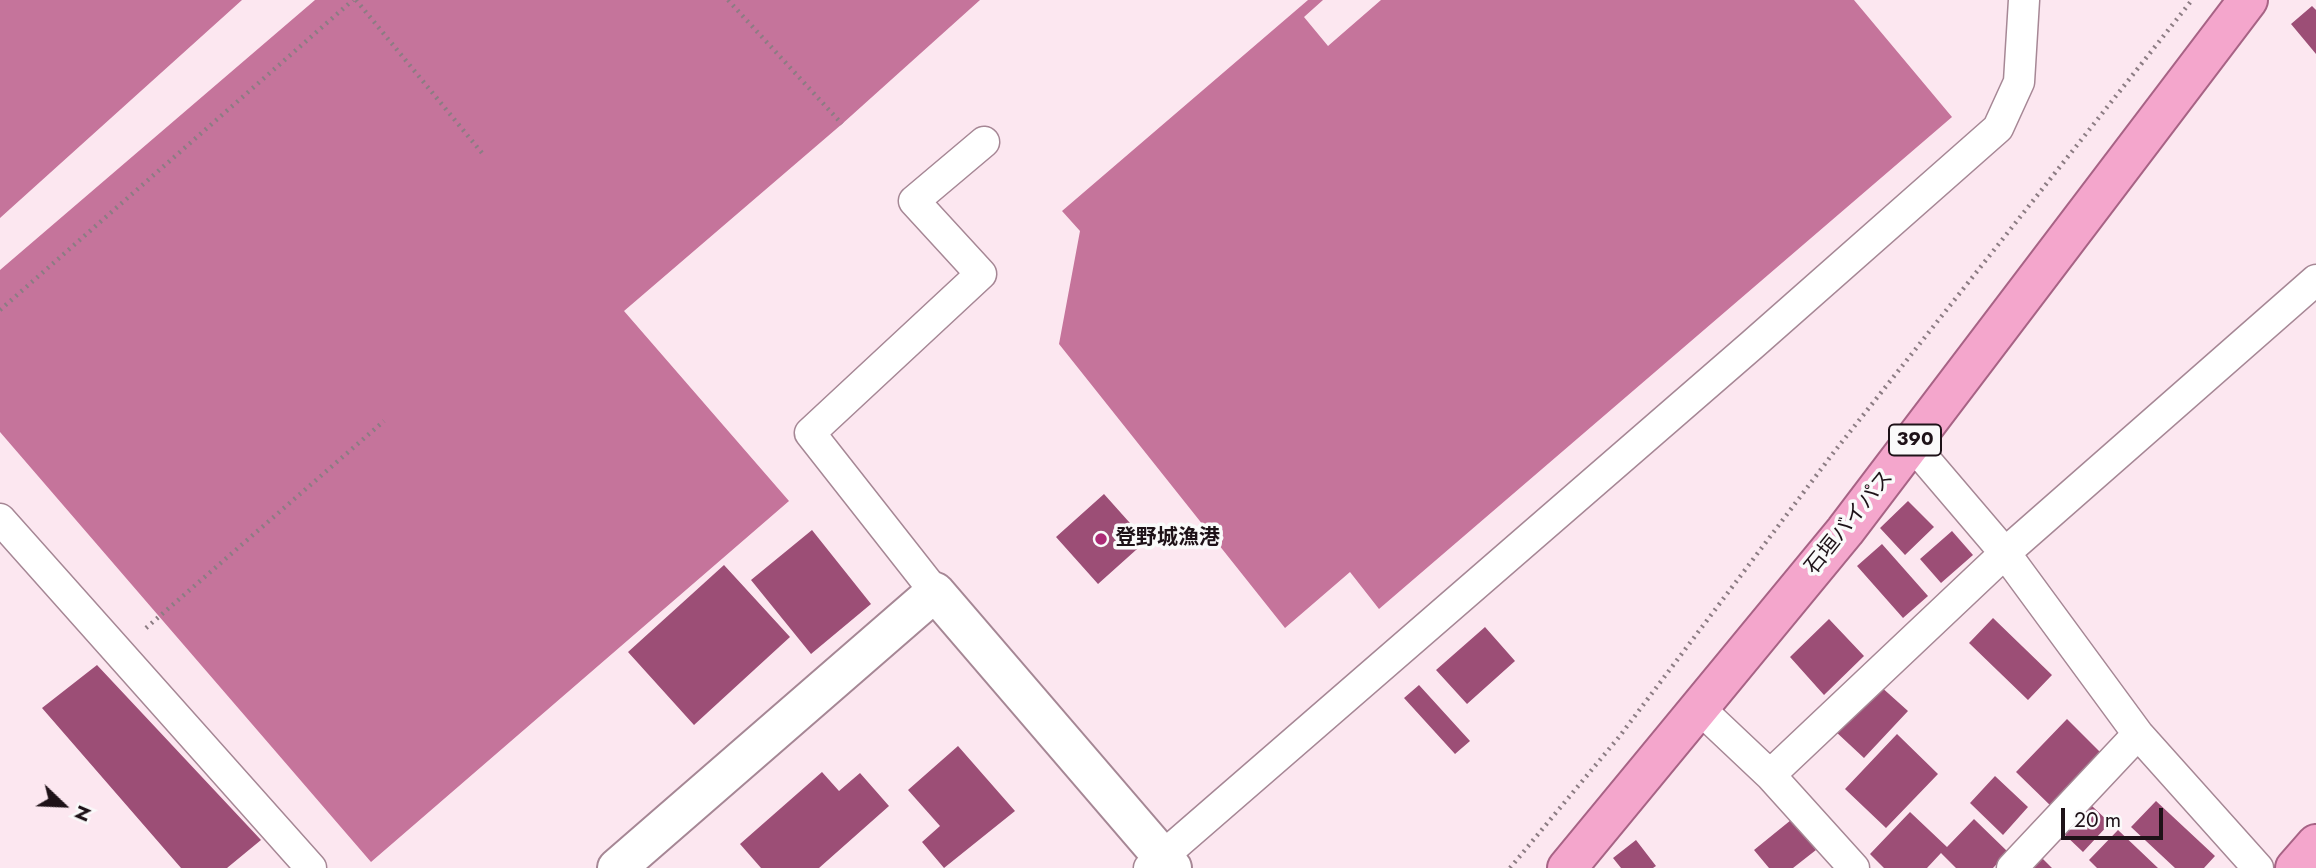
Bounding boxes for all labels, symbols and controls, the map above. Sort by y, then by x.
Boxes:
road number: 390 [1889,424,1941,456]
street label: 石垣バイパス [1801,466,1899,580]
place label: 登野城漁港 [1115,526,1220,552]
marker: 登野城漁港 [1093,531,1109,547]
north arrow [28,770,98,840]
scale bar [2064,794,2166,838]
text: N [67,801,98,826]
text: 20 m [2074,805,2121,835]

